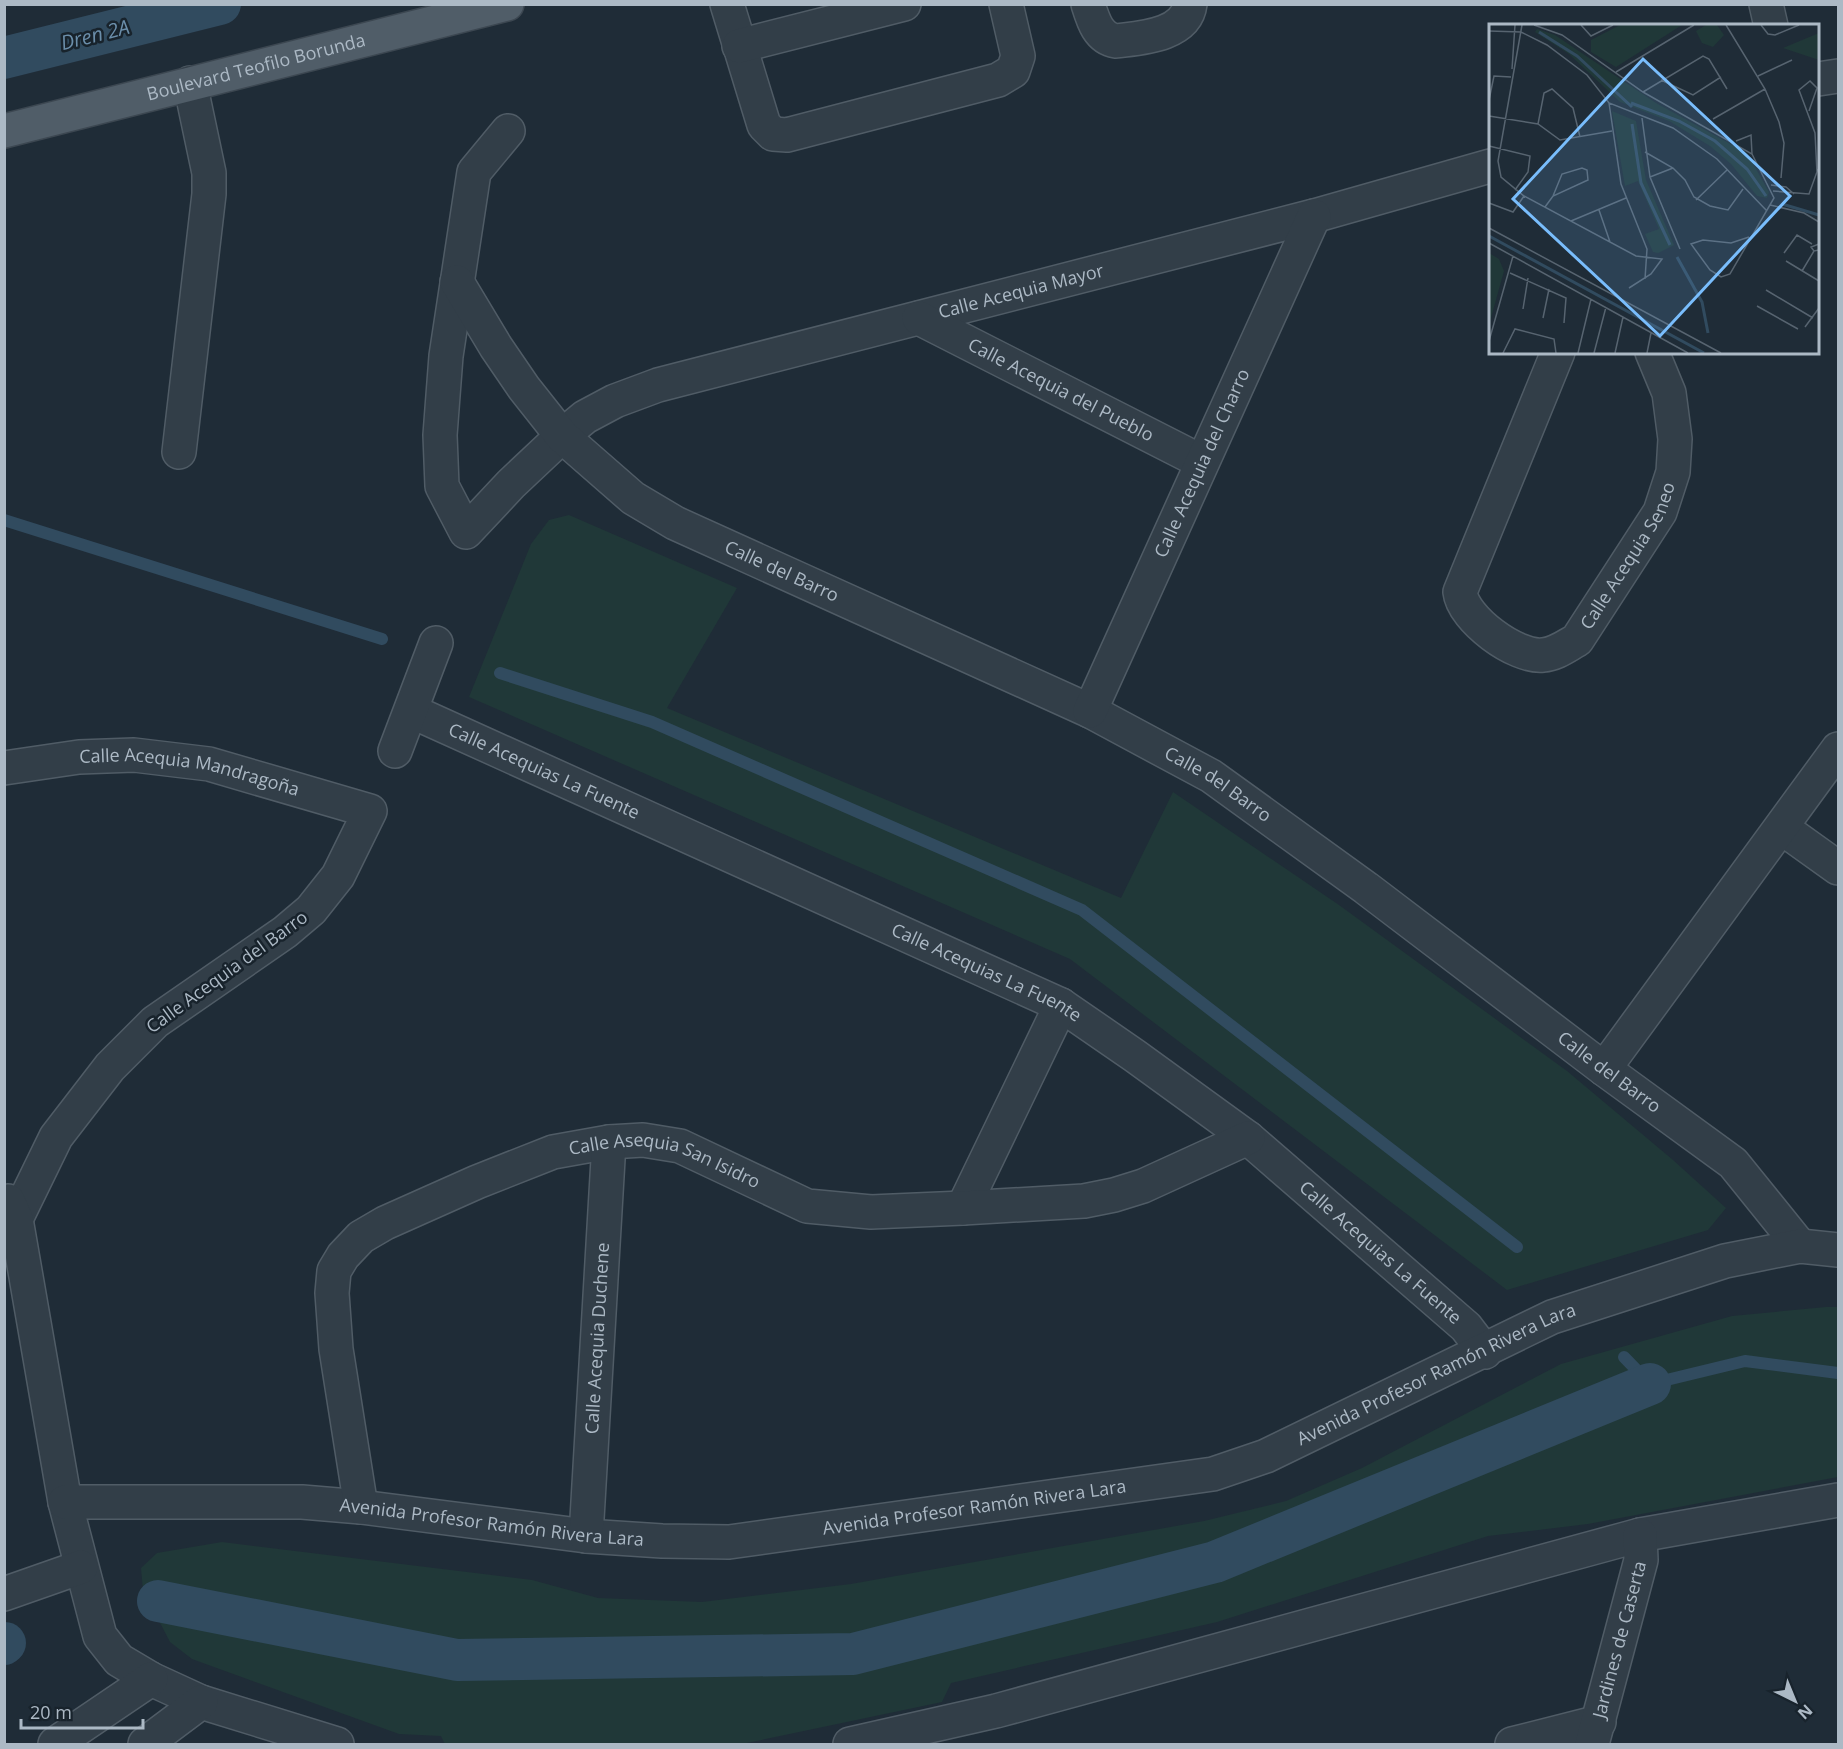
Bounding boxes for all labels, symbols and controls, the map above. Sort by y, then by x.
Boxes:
water label: Dren 2A [58,13,132,56]
inset map [1489,24,1819,354]
street label: Boulevard Teofilo Borunda [144,27,368,106]
street label: Calle Acequia Mayor [935,257,1107,323]
street label: Calle Acequia del Pueblo [964,332,1158,446]
street label: Calle Acequia del Charro [1148,364,1254,561]
street label: Calle Acequia Seneo [1574,479,1680,634]
street label: Calle del Barro [721,534,843,607]
street label: Calle Acequias La Fuente [445,717,644,824]
street label: Calle del Barro [1161,740,1277,827]
street label: Calle Acequia Mandragoña [79,742,303,801]
street label: Calle Acequia del Barro [141,904,312,1038]
street label: Calle Acequias La Fuente [888,917,1087,1027]
street label: Calle del Barro [1553,1025,1666,1118]
street label: Calle Asequia San Isidro [567,1127,764,1193]
street label: Calle Acequias La Fuente [1295,1175,1467,1329]
street label: Calle Acequia Duchene [579,1242,614,1435]
street label: Avenida Profesor Ramón Rivera Lara [1293,1297,1578,1450]
street label: Avenida Profesor Ramón Rivera Lara [821,1473,1128,1540]
street label: Avenida Profesor Ramón Rivera Lara [339,1492,645,1551]
street label: Jardines de Caserta [1586,1558,1651,1723]
north arrow [1765,1671,1825,1731]
scale bar [21,1692,142,1730]
text: N [1793,1699,1817,1724]
text: 20 m [30,1700,72,1724]

